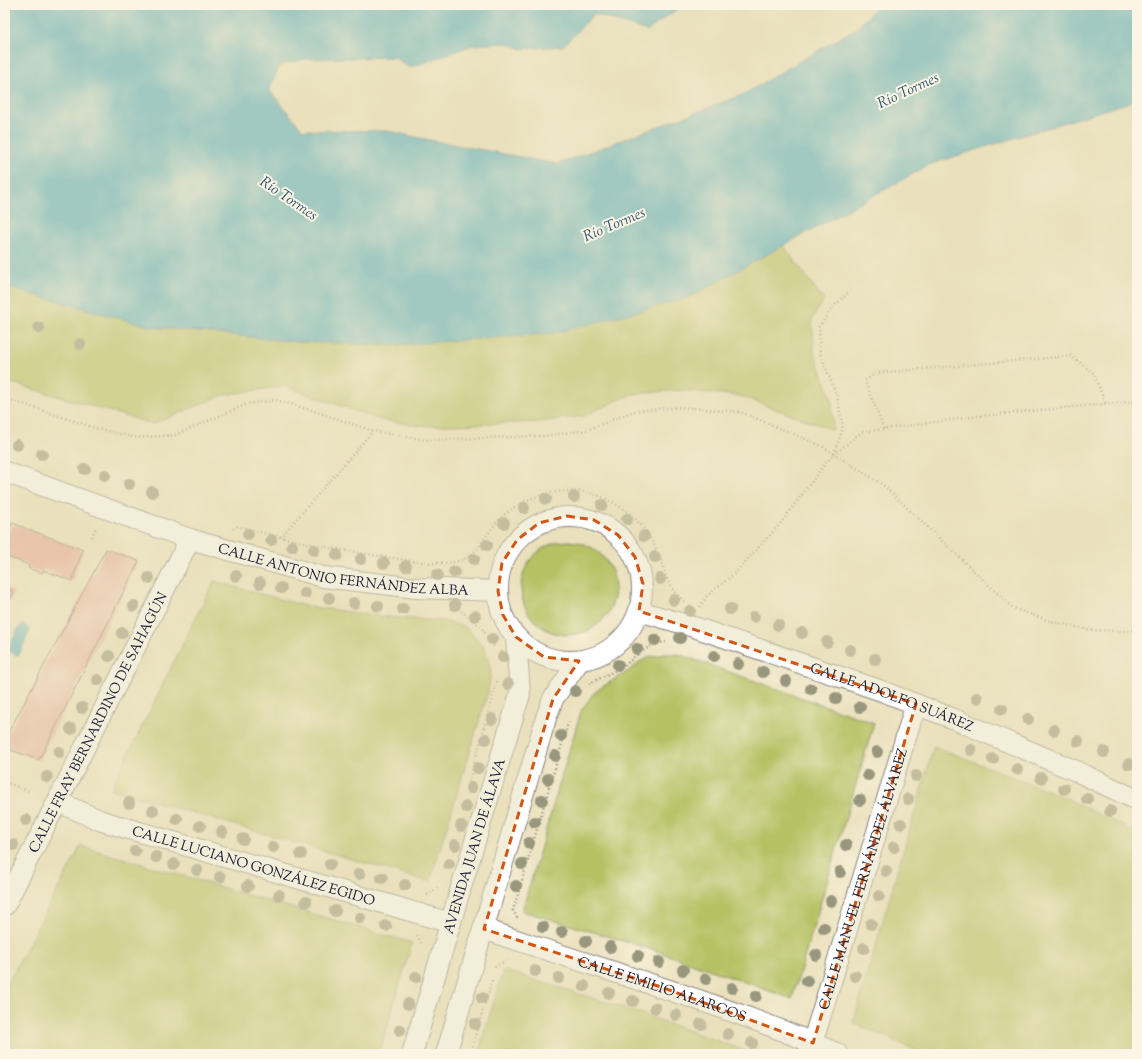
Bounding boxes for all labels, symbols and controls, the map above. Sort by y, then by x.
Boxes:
water label: Río Tormes [874,68,943,115]
water label: Río Tormes [255,172,321,226]
water label: Río Tormes [580,203,649,248]
street label: CALLE ANTONIO FERNÁNDEZ ALBA [215,539,470,602]
street label: CALLE FRAY BERNARDINO DE SAHAGÚN [25,589,174,857]
street label: CALLE ADOLFO SUÁREZ [807,659,976,738]
street label: CALLE MANUEL FERNÁNDEZ ÁLVAREZ [815,746,914,1013]
street label: AVENIDA JUAN DE ÁLAVA [440,756,512,937]
street label: CALLE LUCIANO GONZÁLEZ EGIDO [129,822,377,912]
street label: CALLE EMILIO ALARCOS [575,953,749,1028]

